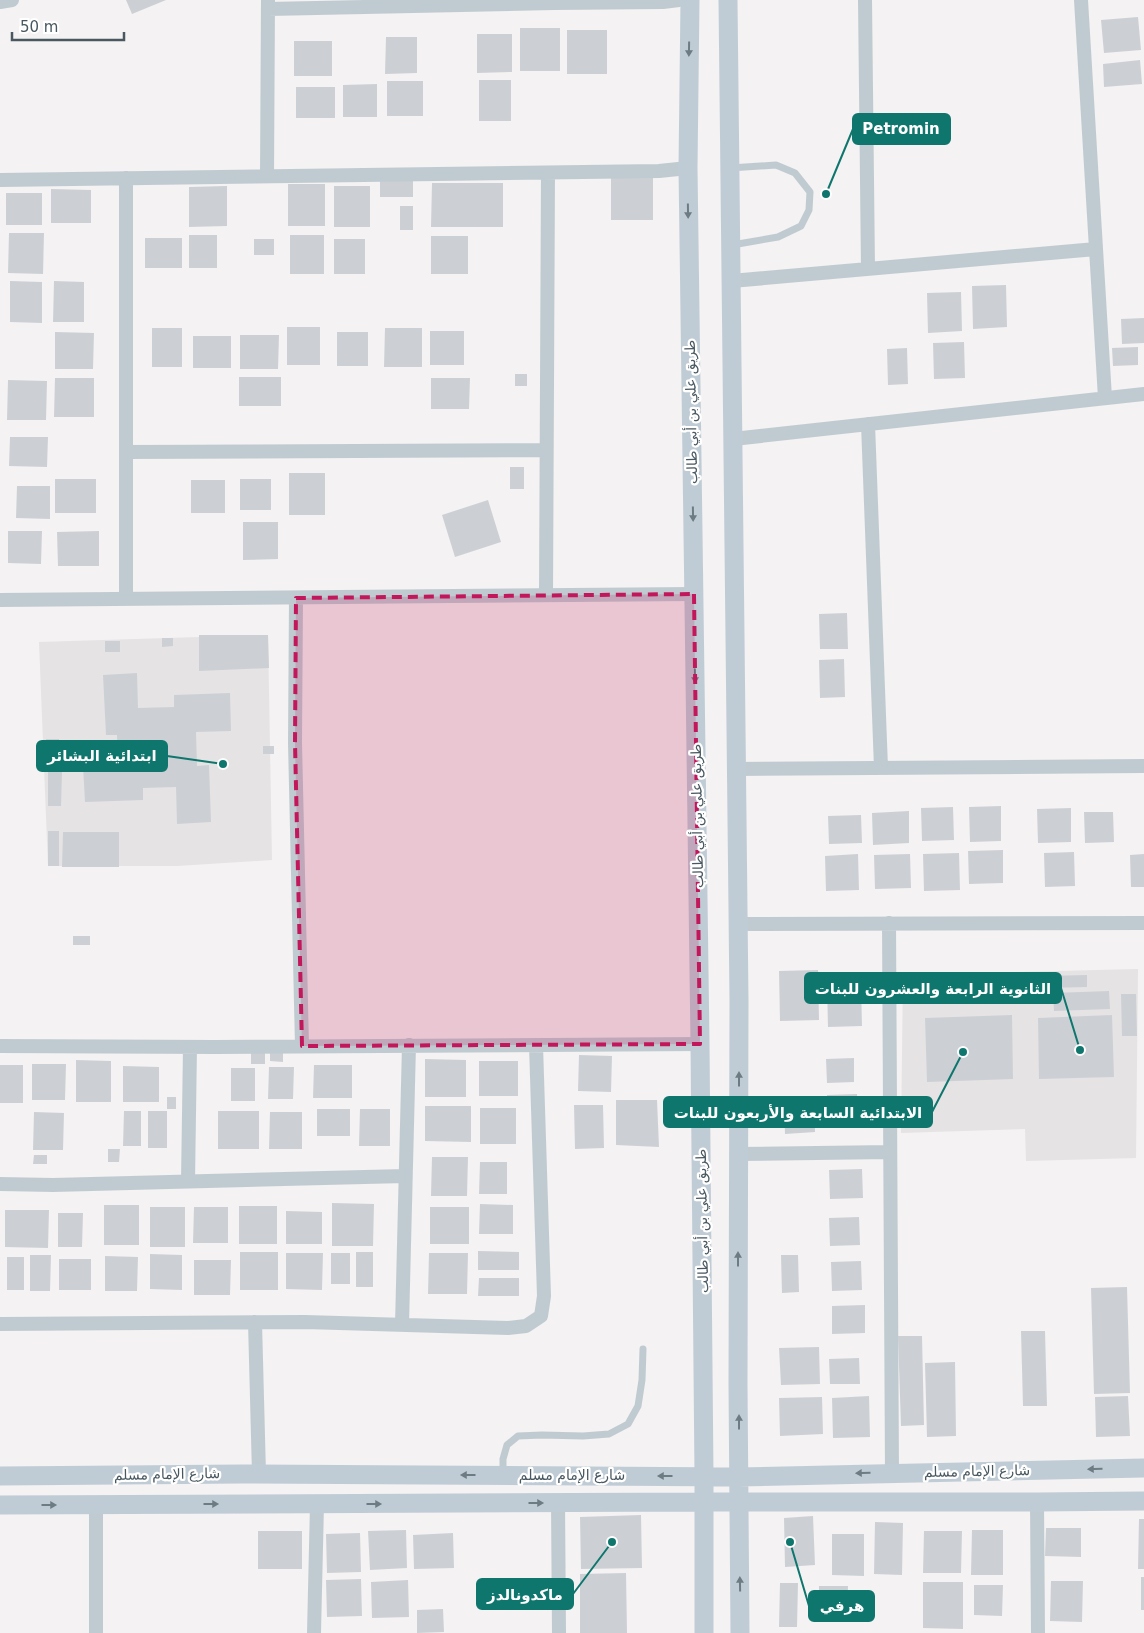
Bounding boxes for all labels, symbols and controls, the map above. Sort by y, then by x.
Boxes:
scale bar [12,10,125,42]
text: 50 m [20,18,58,36]
one-way arrow [685,41,693,57]
callout: Petromin [853,114,950,144]
text: Petromin [862,120,940,138]
one-way arrow [684,203,692,219]
street label: طريق علي بن أبي طالب [681,340,701,484]
one-way arrow [689,506,697,522]
one-way arrow [691,668,699,684]
callout: ابتدائية البشائر [37,741,167,771]
street label: طريق علي بن أبي طالب [687,744,707,888]
text: ابتدائية البشائر [46,747,157,765]
callout: الثانوية الرابعة والعشرون للبنات [805,973,1061,1003]
text: الثانوية الرابعة والعشرون للبنات [815,980,1051,998]
one-way arrow [735,1071,743,1087]
callout: الابتدائية السابعة والأربعون للبنات [664,1097,932,1127]
text: الابتدائية السابعة والأربعون للبنات [674,1104,922,1122]
street label: طريق علي بن أبي طالب [692,1149,712,1293]
one-way arrow [734,1251,742,1267]
one-way arrow [734,1414,742,1430]
street label: شارع الإمام مسلم [924,1462,1030,1481]
street label: شارع الإمام مسلم [114,1465,220,1484]
one-way arrow [1087,1465,1103,1473]
street label: شارع الإمام مسلم [519,1467,625,1484]
one-way arrow [855,1470,871,1478]
one-way arrow [460,1471,476,1479]
one-way arrow [657,1472,673,1480]
one-way arrow [366,1499,382,1507]
one-way arrow [528,1499,544,1507]
one-way arrow [203,1500,219,1508]
one-way arrow [41,1501,57,1509]
one-way arrow [736,1576,744,1592]
callout: ماكدونالدز [477,1579,573,1609]
text: ماكدونالدز [486,1586,563,1604]
callout: هرفي [809,1591,874,1621]
text: هرفي [820,1597,864,1615]

